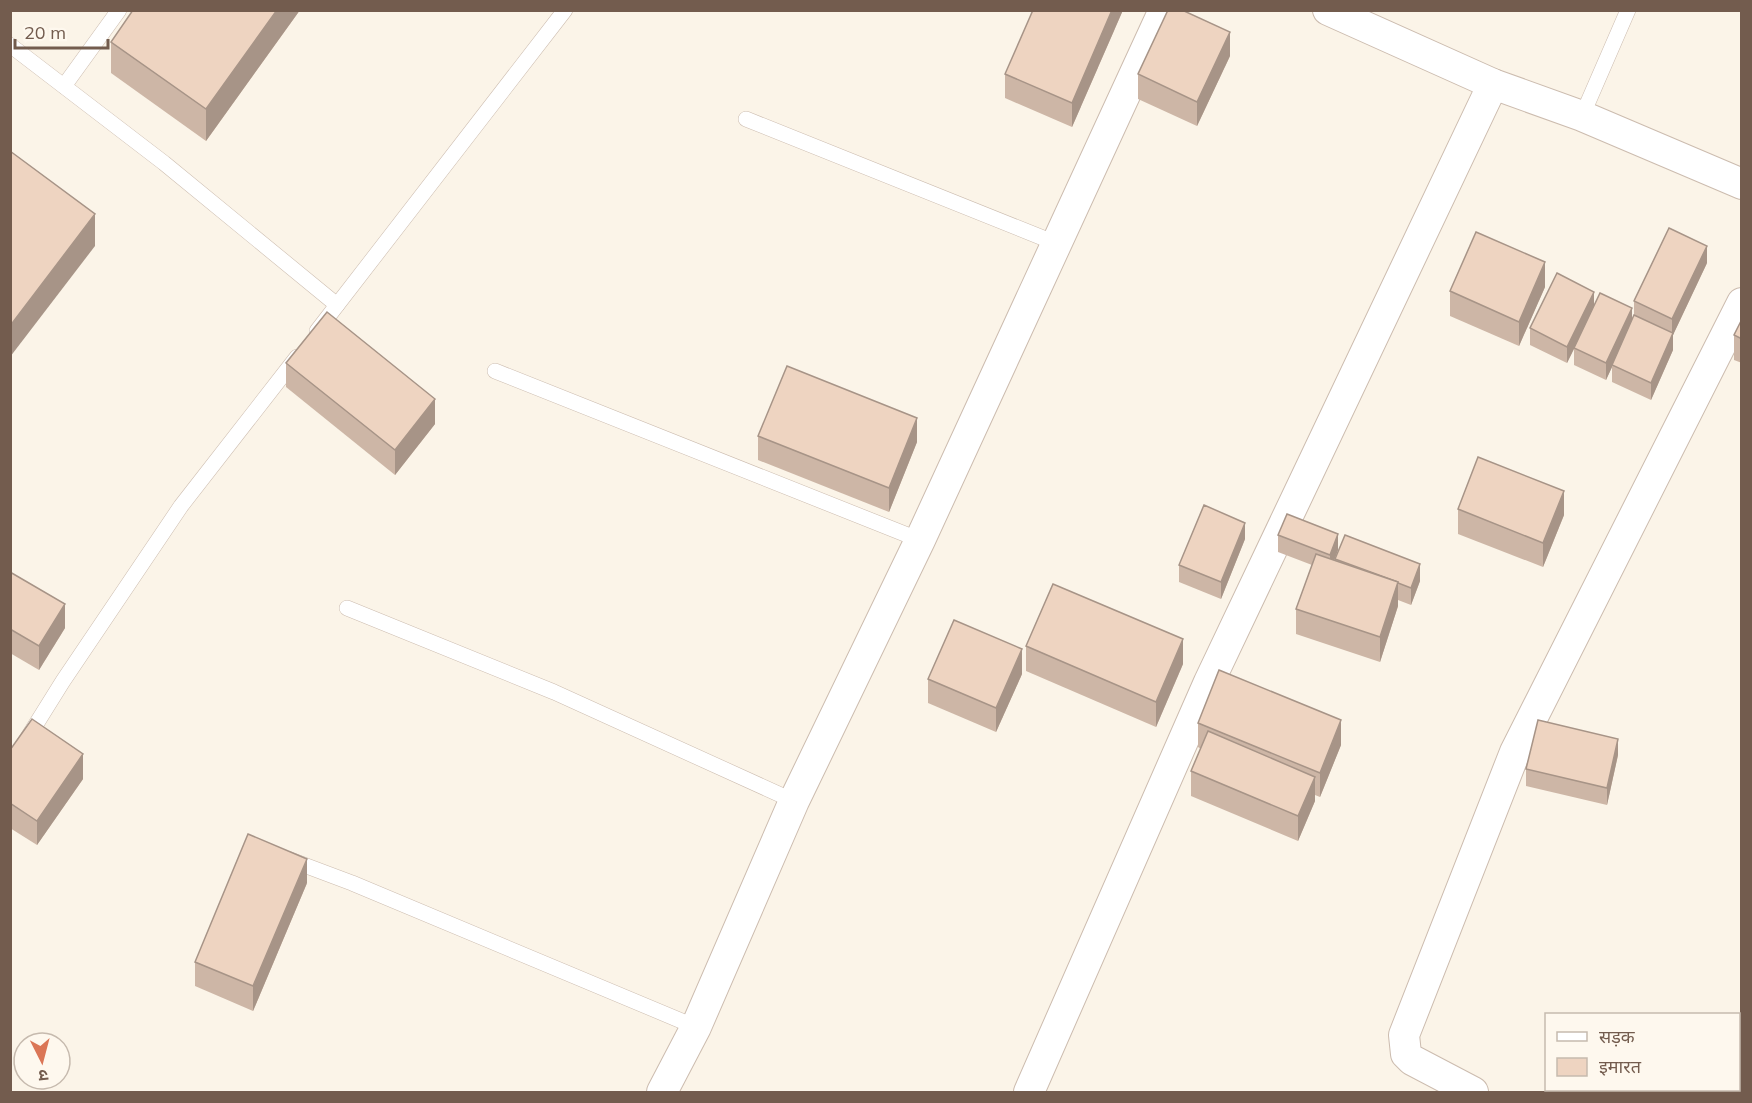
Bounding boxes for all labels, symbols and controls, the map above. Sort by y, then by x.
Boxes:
scale bar [15,12,108,50]
text: 20 m [24,21,66,44]
legend [1545,1013,1740,1091]
text: सड़क [1599,1025,1636,1048]
north arrow [12,1031,72,1091]
text: इमारत [1599,1055,1642,1078]
text: उ [37,1065,49,1086]

